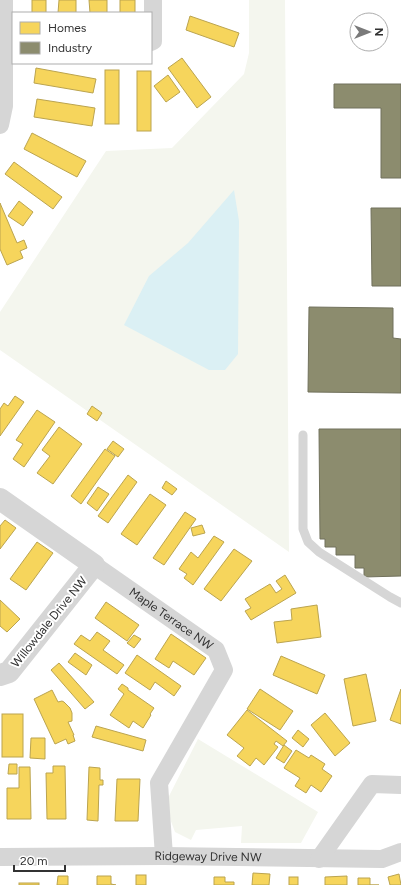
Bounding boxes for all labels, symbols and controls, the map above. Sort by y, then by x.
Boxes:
legend [12,12,152,64]
north arrow [349,12,389,52]
text: Homes [48,21,87,35]
text: N [372,28,385,36]
text: Industry [48,41,93,55]
street label: Willowdale Drive NW [8,574,90,670]
street label: Maple Terrace NW [126,585,216,653]
scale bar [14,847,65,873]
street label: Ridgeway Drive NW [154,849,262,864]
text: 20 m [20,854,48,868]

